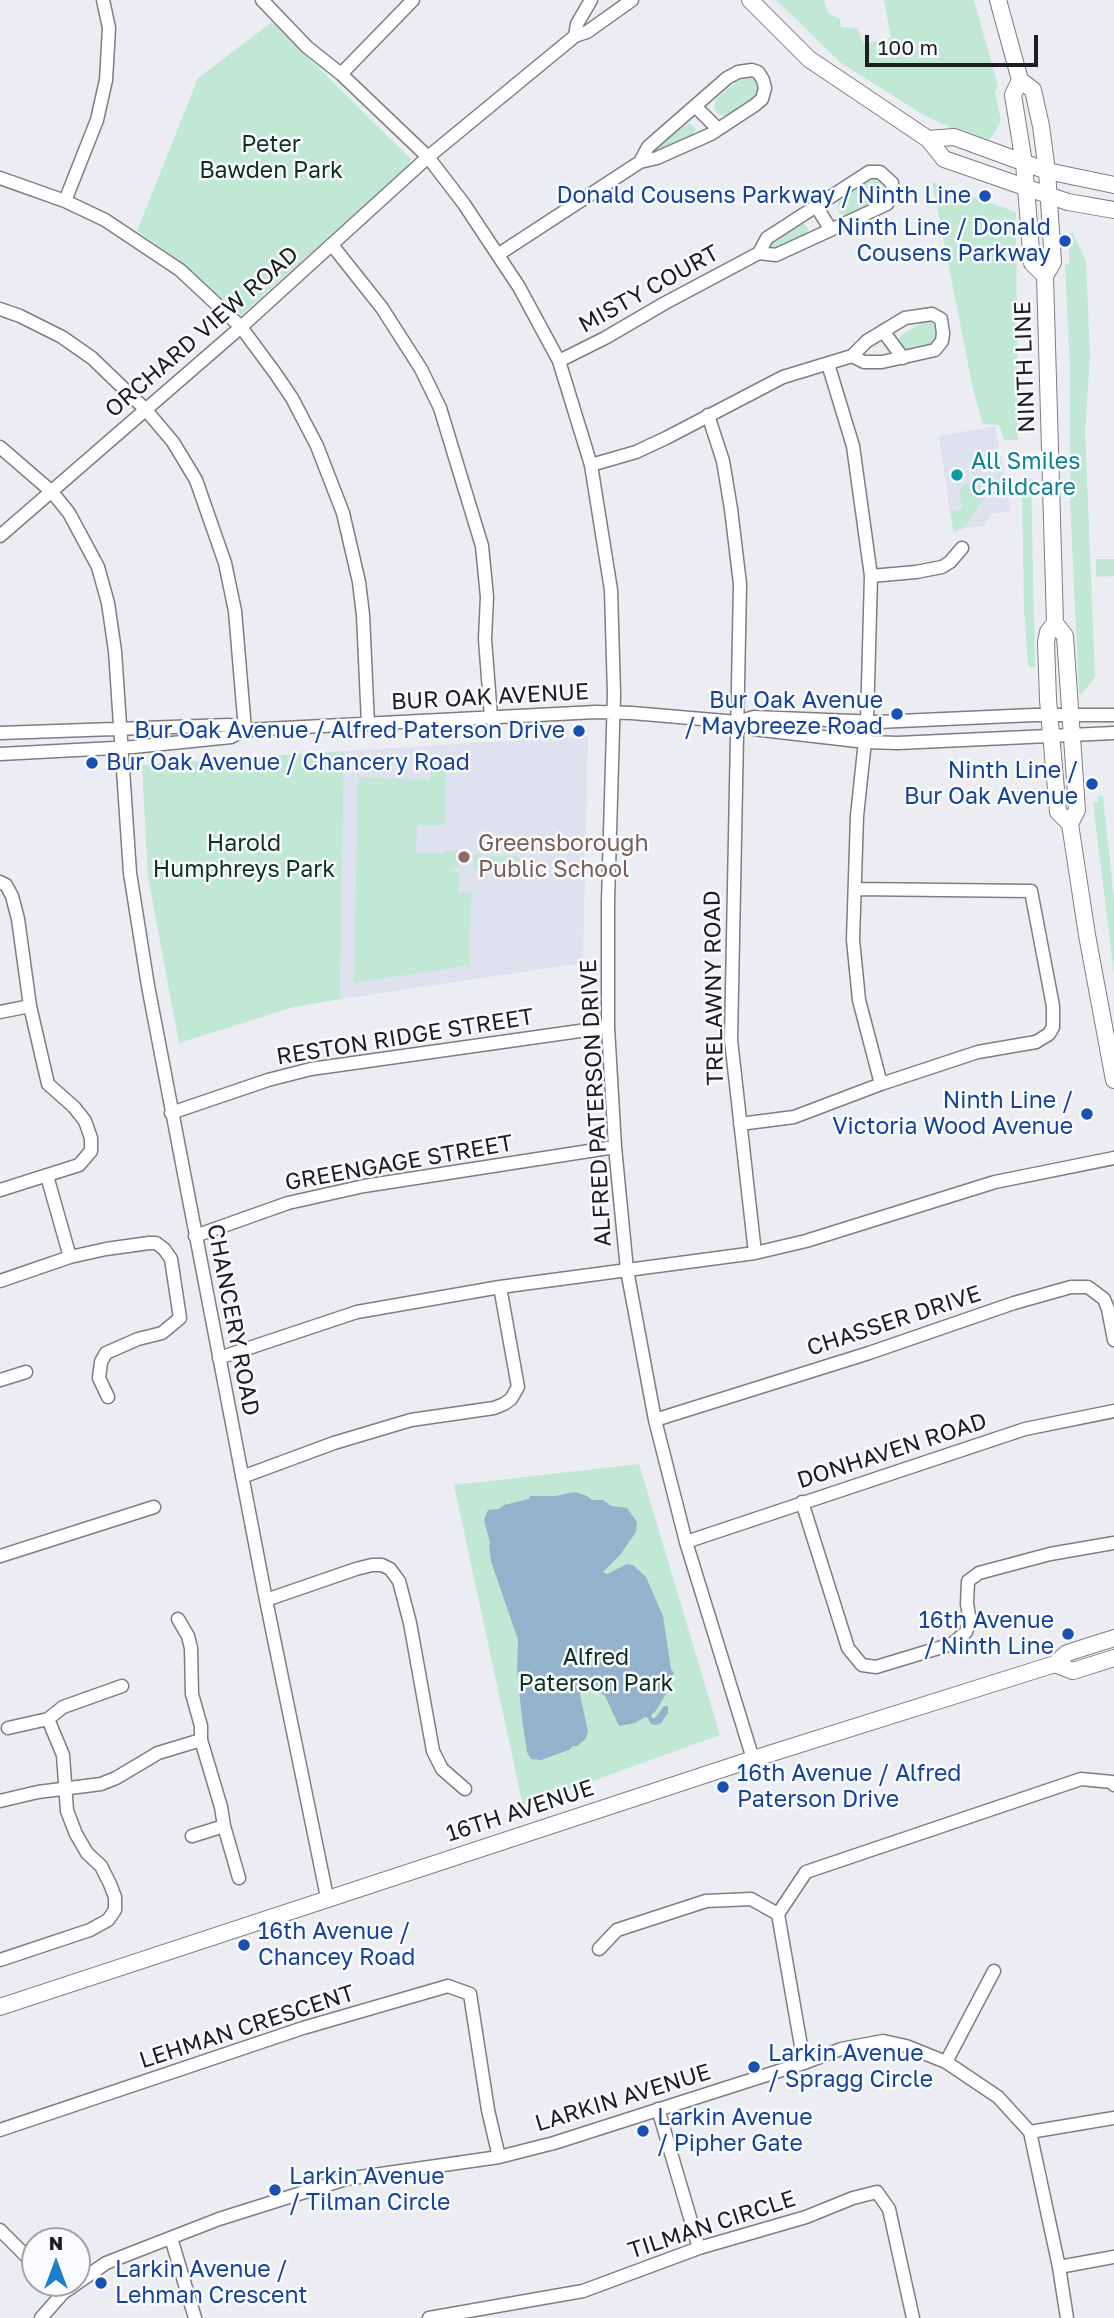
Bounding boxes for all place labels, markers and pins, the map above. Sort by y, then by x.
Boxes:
place label: Donald Cousens Parkway / Ninth Line [556,182,971,210]
marker: Donald Cousens Parkway / Ninth Line [977,188,993,204]
place label: Ninth Line / Donald Cousens Parkway [837,214,1051,268]
marker: Ninth Line / Donald Cousens Parkway [1057,233,1073,249]
place label: All Smiles Childcare [971,448,1080,502]
marker: All Smiles Childcare [949,467,965,483]
place label: Bur Oak Avenue / Maybreeze Road [684,687,883,741]
marker: Bur Oak Avenue / Maybreeze Road [889,706,905,722]
place label: Bur Oak Avenue / Alfred Paterson Drive [134,717,565,745]
marker: Bur Oak Avenue / Alfred Paterson Drive [571,723,587,739]
place label: Bur Oak Avenue / Chancery Road [106,749,470,777]
marker: Bur Oak Avenue / Chancery Road [84,755,100,771]
place label: Ninth Line / Bur Oak Avenue [904,757,1078,811]
marker: Ninth Line / Bur Oak Avenue [1084,776,1100,792]
place label: Greensborough Public School [478,830,649,884]
marker: Greensborough Public School [456,849,472,865]
place label: Ninth Line / Victoria Wood Avenue [832,1087,1073,1141]
marker: Ninth Line / Victoria Wood Avenue [1079,1106,1095,1122]
place label: 16th Avenue / Ninth Line [919,1607,1054,1661]
marker: 16th Avenue / Ninth Line [1060,1626,1076,1642]
place label: 16th Avenue / Alfred Paterson Drive [737,1760,961,1814]
marker: 16th Avenue / Alfred Paterson Drive [715,1779,731,1795]
place label: 16th Avenue / Chancey Road [258,1918,415,1972]
marker: 16th Avenue / Chancey Road [236,1937,252,1953]
place label: Larkin Avenue / Spragg Circle [768,2040,933,2094]
marker: Larkin Avenue / Spragg Circle [746,2059,762,2075]
place label: Larkin Avenue / Pipher Gate [657,2104,813,2158]
marker: Larkin Avenue / Pipher Gate [635,2123,651,2139]
place label: Larkin Avenue / Tilman Circle [289,2163,450,2217]
marker: Larkin Avenue / Tilman Circle [267,2182,283,2198]
place label: Larkin Avenue / Lehman Crescent [115,2256,308,2310]
marker: Larkin Avenue / Lehman Crescent [93,2275,109,2291]

